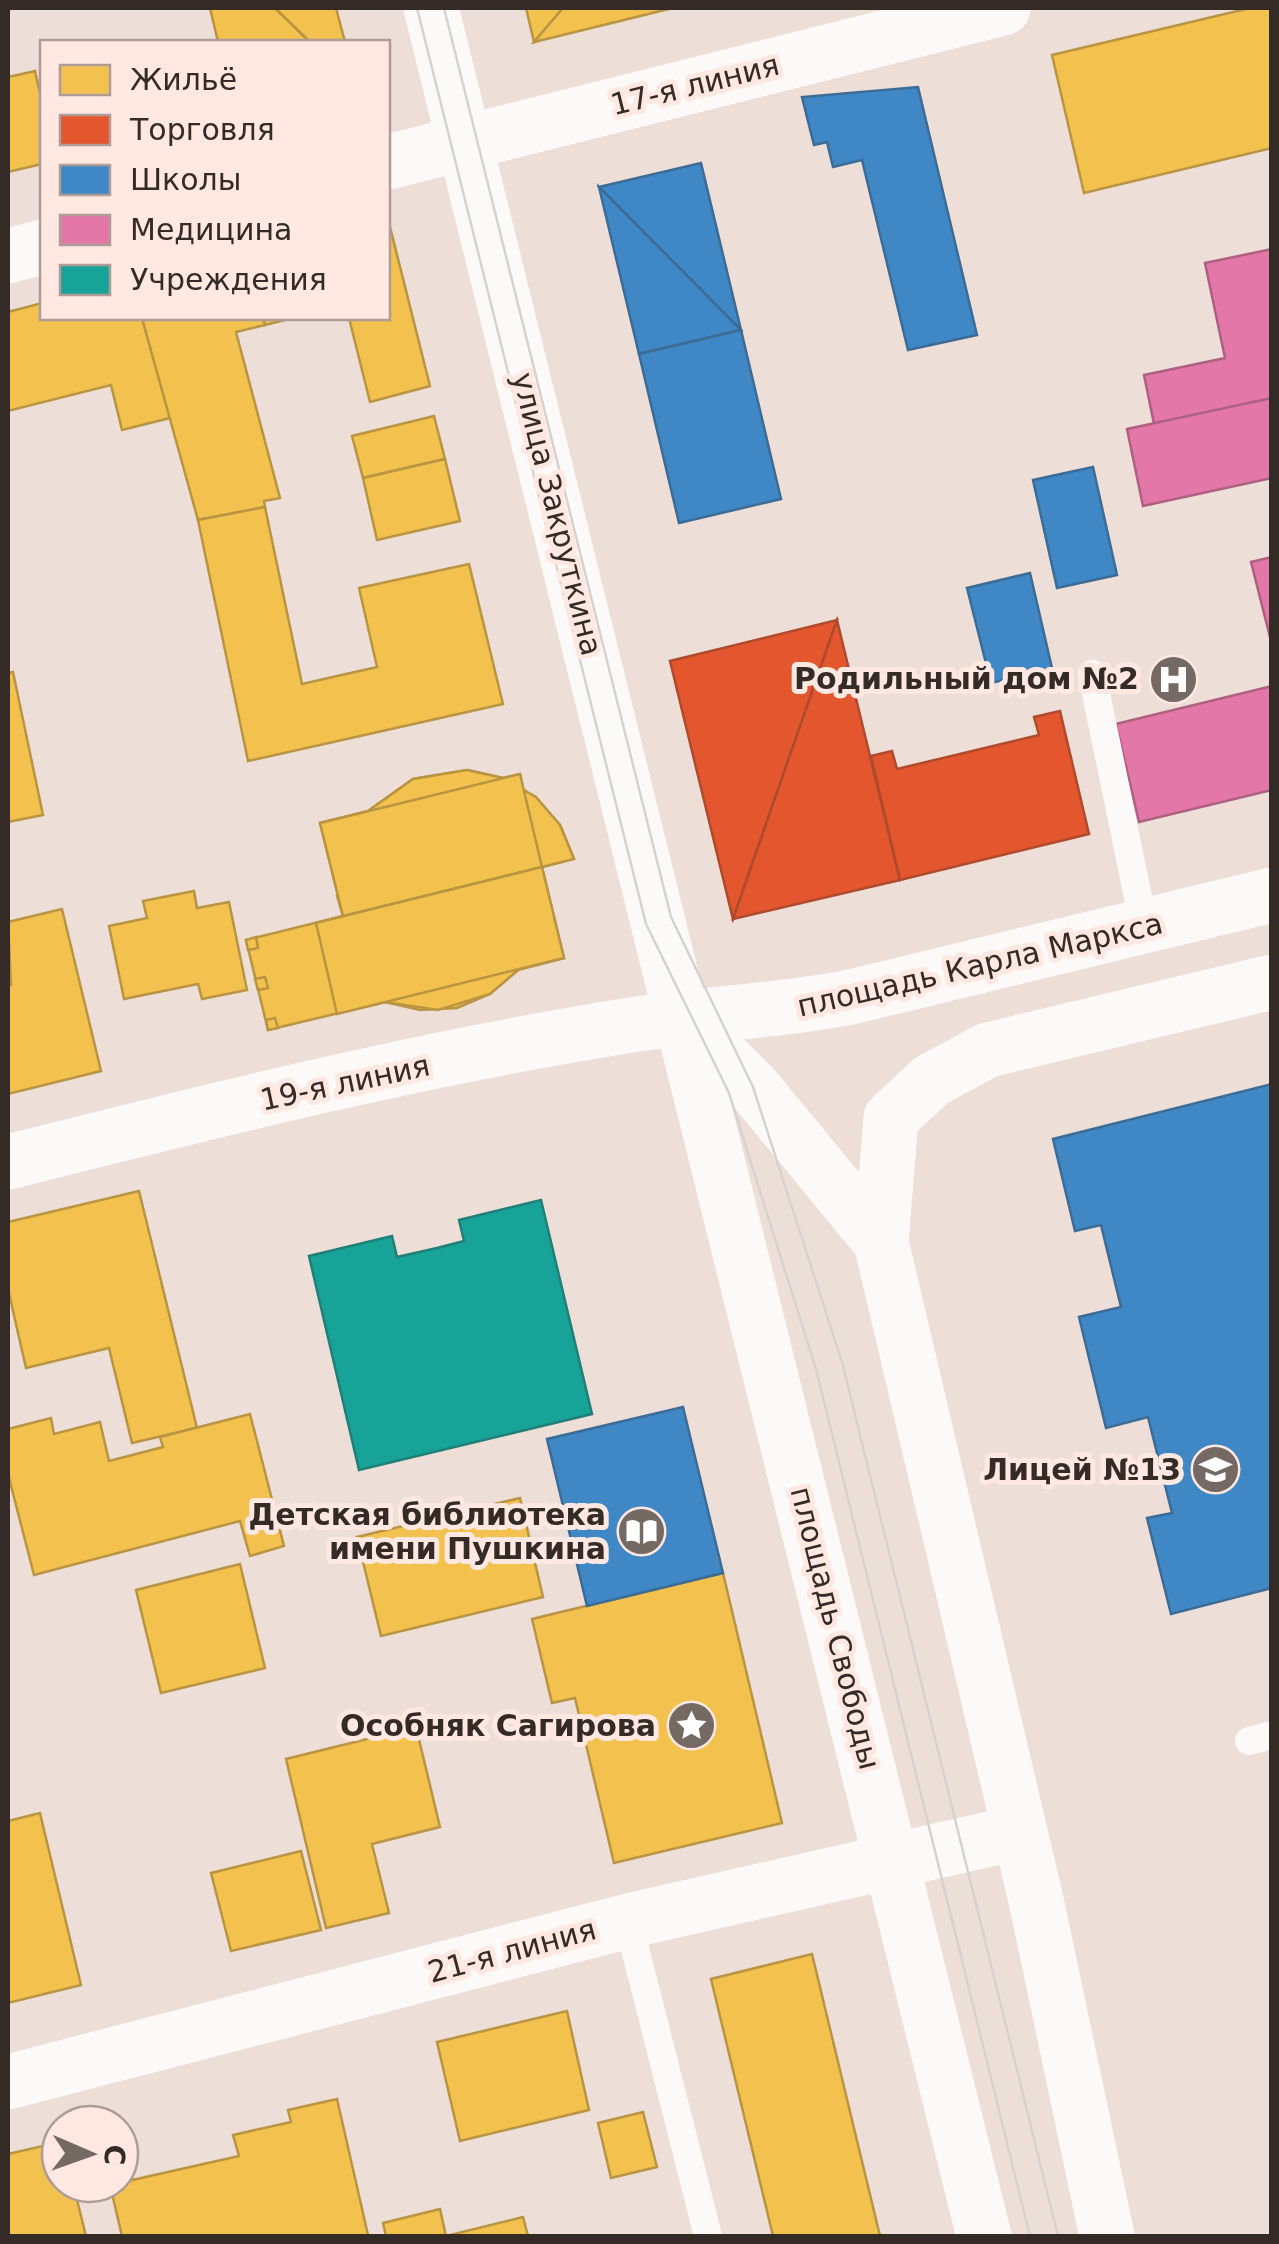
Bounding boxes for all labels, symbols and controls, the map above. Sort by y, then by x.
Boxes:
legend [40,40,390,320]
street label: 17-я линия [607,47,783,122]
text: Жильё [130,62,237,97]
text: Торговля [129,112,275,147]
text: Школы [130,162,241,197]
text: Медицина [130,212,293,247]
text: Учреждения [130,262,327,297]
street label: улица Закруткина [505,369,610,659]
hospital icon: Родильный дом №2 [1148,653,1200,705]
place label: Родильный дом №2 [794,661,1139,696]
street label: площадь Карла Маркса [794,905,1166,1024]
street label: 19-я линия [257,1047,433,1118]
school or university icon: Лицей №13 [1190,1444,1242,1496]
place label: Лицей №13 [983,1452,1181,1487]
street label: площадь Свободы [783,1483,888,1773]
place label: Детская библиотека имени Пушкина [249,1497,606,1566]
library icon: Детская библиотека имени Пушкина [615,1506,667,1558]
place icon: Особняк Сагирова [665,1700,717,1752]
place label: Особняк Сагирова [340,1708,656,1743]
street label: 21-я линия [424,1911,600,1990]
north arrow [40,2104,140,2204]
text: С [98,2144,131,2166]

